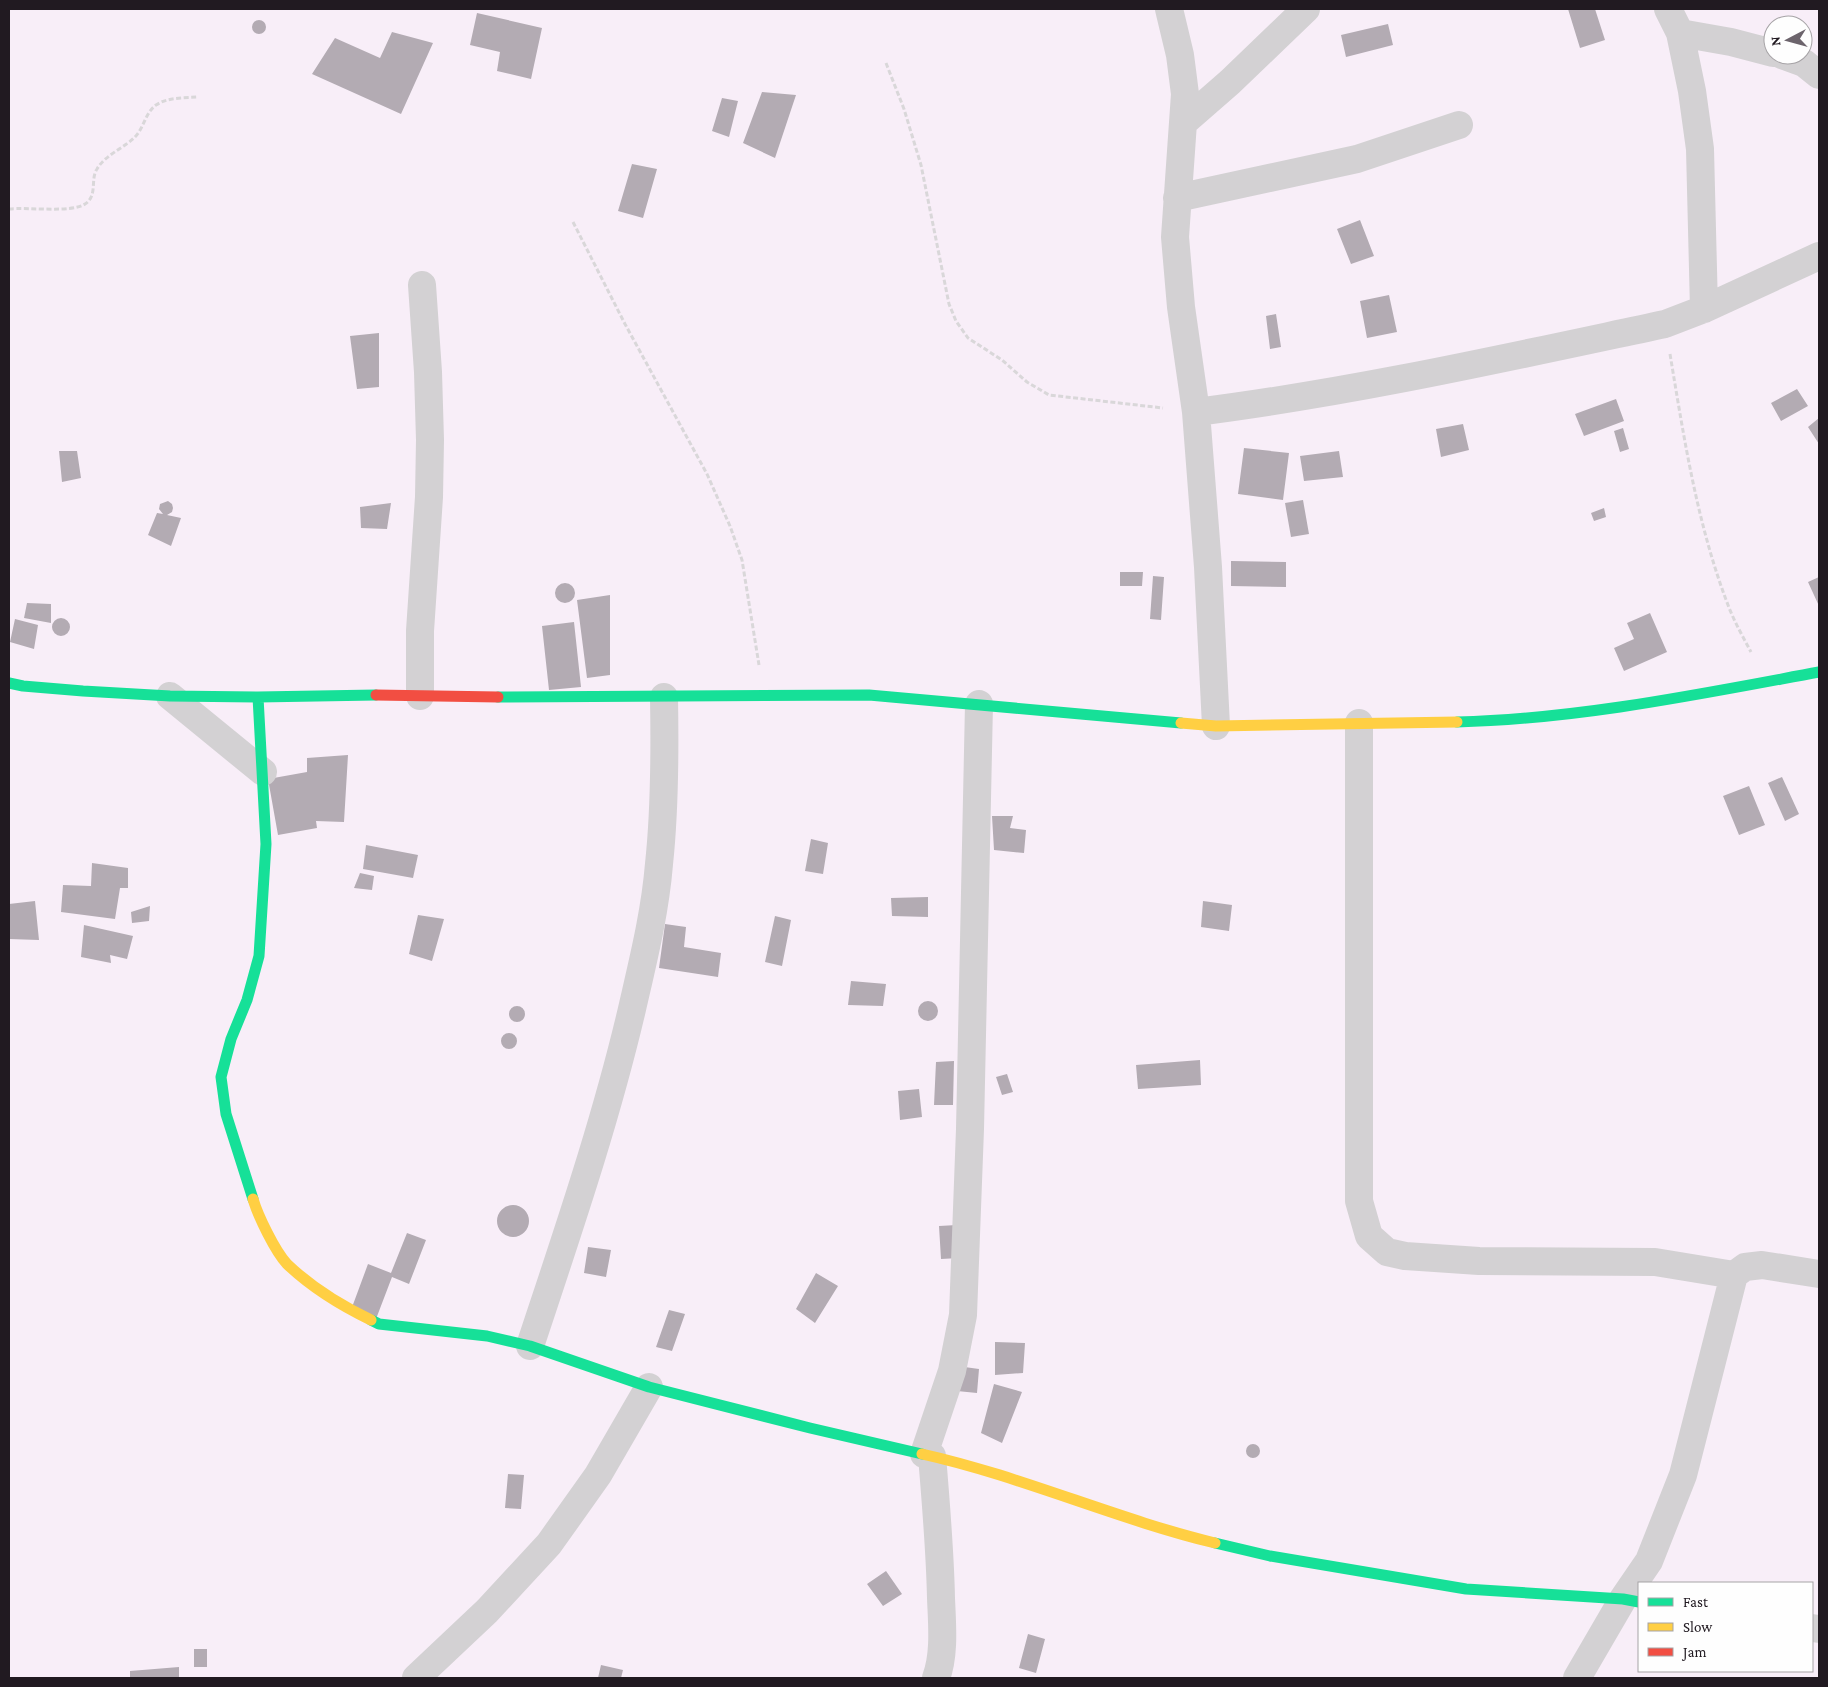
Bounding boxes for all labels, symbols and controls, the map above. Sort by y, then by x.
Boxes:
north arrow [1763,15,1813,65]
text: N [1767,35,1784,47]
legend [1638,1582,1813,1672]
text: Fast [1683,1594,1709,1610]
text: Slow [1683,1619,1713,1635]
text: Jam [1681,1644,1706,1661]

